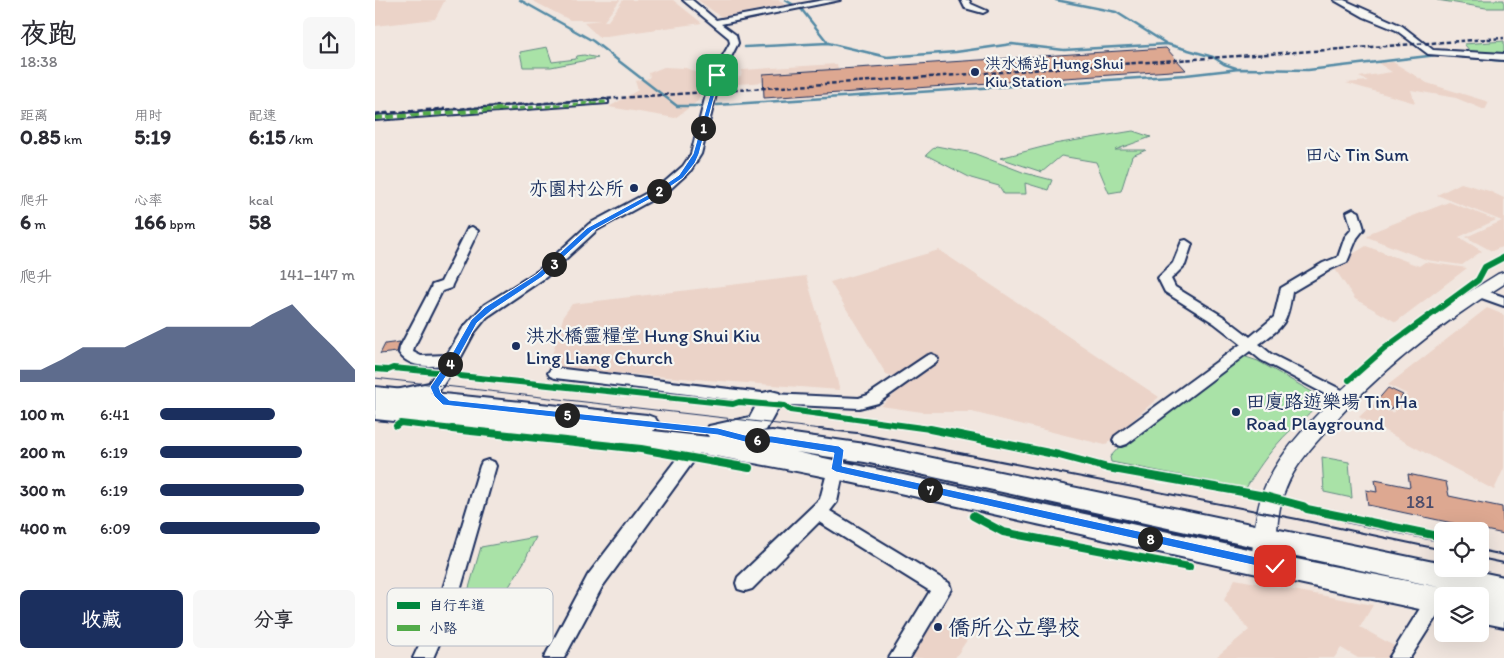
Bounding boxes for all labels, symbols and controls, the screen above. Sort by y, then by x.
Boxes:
text: 夜跑 [20,16,76,50]
button: share [303,17,355,69]
text: 18:38 [20,52,58,71]
pin [696,54,738,96]
place label: 洪水橋站 Hung Shui Kiu Station [985,54,1124,91]
icon: arrive [703,61,731,89]
marker: 洪水橋站 Hung Shui Kiu Station [969,66,981,78]
text: 距离 [20,107,48,124]
text: 用时 [134,107,162,124]
text: 配速 [249,107,277,124]
pin: 1 [691,116,715,140]
text: 1 [700,120,707,137]
text: 0.85 [20,124,61,149]
text: 5:19 [134,124,171,149]
text: 6:15 [249,124,286,149]
text: km [61,131,82,148]
text: /km [286,131,313,148]
district label: 田心 Tin Sum [1305,144,1409,166]
place label: 亦園村公所 [529,177,624,200]
pin: 2 [647,178,671,204]
marker: 亦園村公所 [628,182,640,194]
text: 2 [656,183,663,200]
text: 爬升 [20,192,48,209]
text: 心率 [134,192,162,209]
text: kcal [249,192,274,209]
text: 6 [20,209,31,234]
text: 166 [134,209,166,234]
text: 58 [249,209,271,234]
text: m [31,216,46,233]
text: bpm [166,216,195,233]
pin: 3 [541,252,567,276]
text: 3 [551,256,558,273]
text: 141–147 m [280,265,355,284]
text: 爬升 [20,267,52,286]
place label: 洪水橋靈糧堂 Hung Shui Kiu Ling Liang Church [526,324,760,369]
marker: 洪水橋靈糧堂 Hung Shui Kiu Ling Liang Church [510,340,522,352]
pin: 4 [437,352,463,376]
text: 4 [446,356,455,373]
place label: 田廈路遊樂場 Tin Ha Road Playground [1246,390,1417,435]
pin: 5 [555,402,579,428]
text: 100 m [20,405,64,424]
text: 6:41 [100,405,129,424]
marker: 田廈路遊樂場 Tin Ha Road Playground [1230,406,1242,418]
text: 5 [564,407,571,424]
pin: 6 [745,428,769,452]
text: 6 [754,432,761,449]
text: 200 m [20,443,65,462]
text: 6:19 [100,443,128,462]
pin: 7 [917,478,943,502]
text: 300 m [20,481,66,500]
text: 6:19 [100,481,128,500]
text: 7 [927,482,934,499]
house number: 181 [1406,490,1434,513]
text: 400 m [20,519,66,538]
text: 6:09 [100,519,131,538]
map controls [1434,522,1489,642]
button: locate [1434,522,1489,577]
pin: 8 [1137,526,1163,552]
text: 8 [1147,531,1154,548]
pin [1254,545,1296,587]
icon: check [1261,552,1289,580]
button: layers [1434,587,1489,642]
legend [387,588,553,646]
button: 收藏 [20,590,183,648]
button: 分享 [193,590,355,648]
text: 自行车道 [429,597,485,614]
place label: 僑所公立學校 [948,614,1080,641]
text: 小路 [429,620,457,637]
marker: 僑所公立學校 [932,621,944,633]

